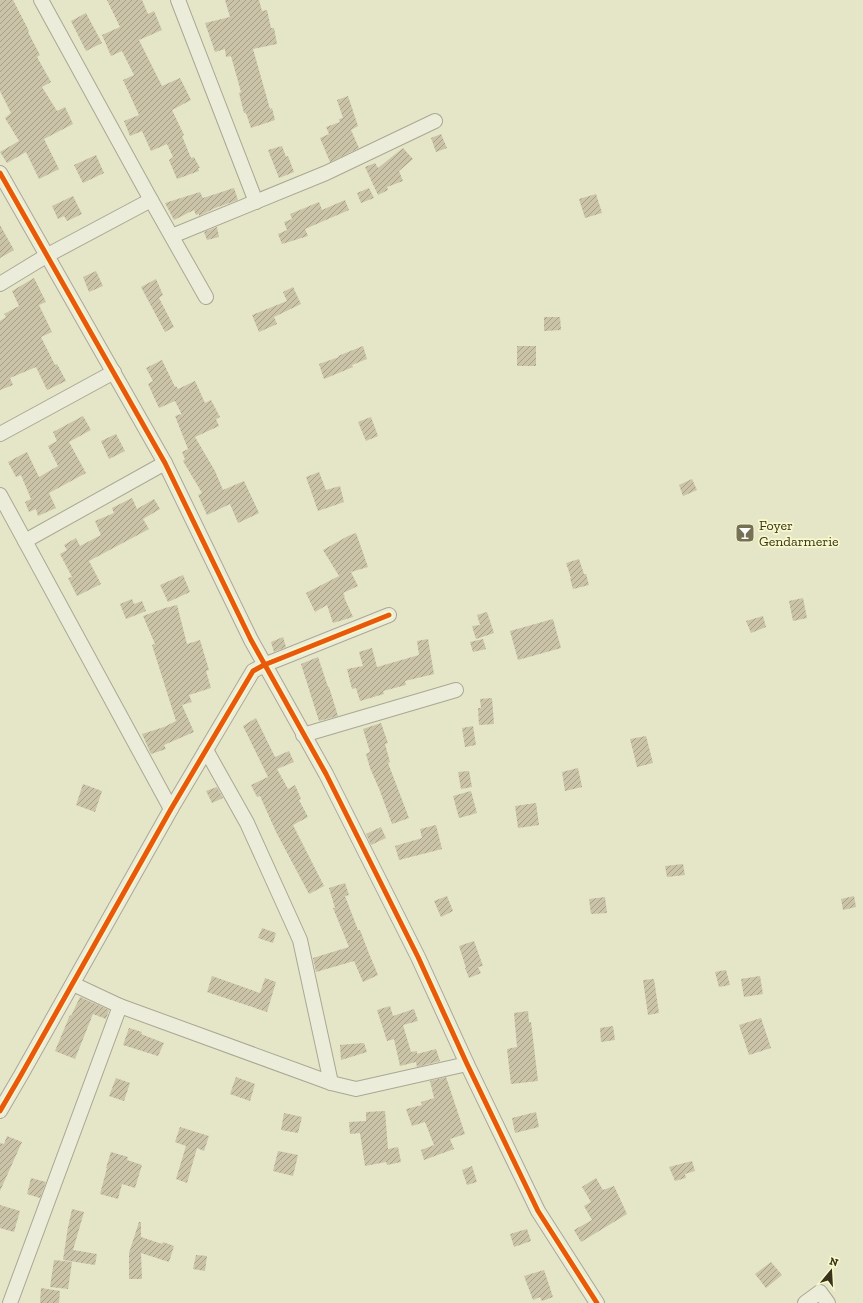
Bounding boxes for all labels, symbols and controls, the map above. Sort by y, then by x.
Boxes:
place label: Foyer Gendarmerie [759,517,839,550]
bar icon: Foyer Gendarmerie [734,522,756,544]
north arrow [811,1251,851,1291]
text: N [828,1254,841,1270]

